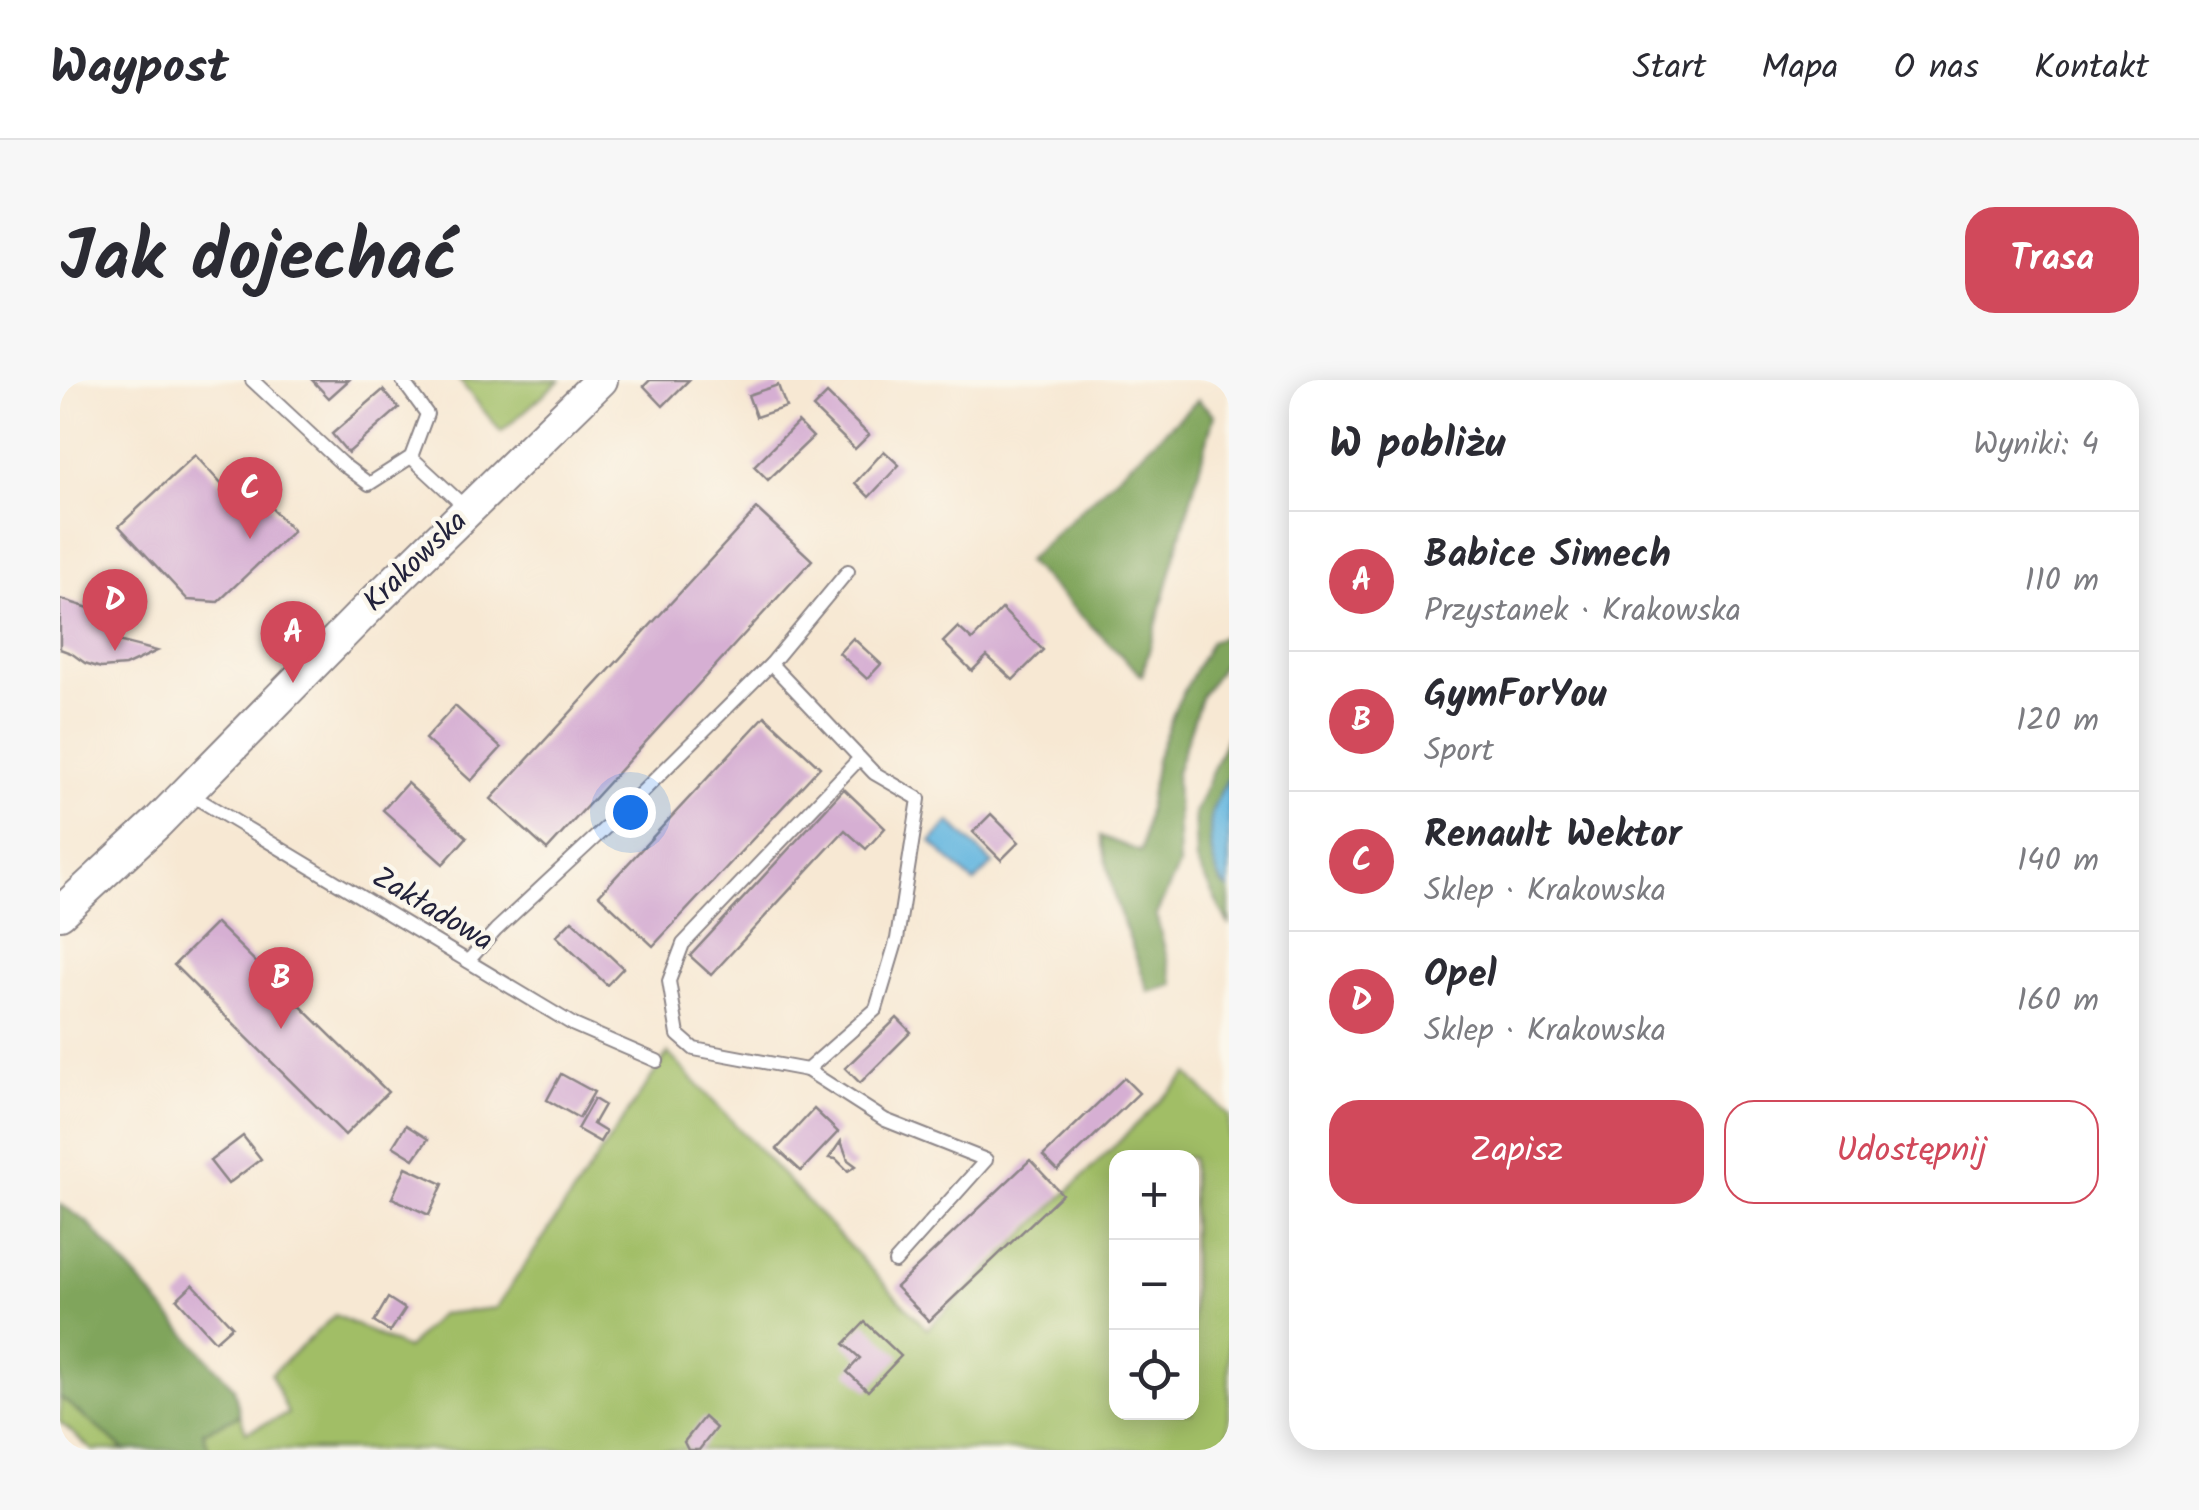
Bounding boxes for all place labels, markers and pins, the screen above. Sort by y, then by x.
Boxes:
pin: C [218,456,282,539]
pin: D [82,568,148,651]
pin: A [260,600,326,683]
pin: B [248,946,314,1029]

